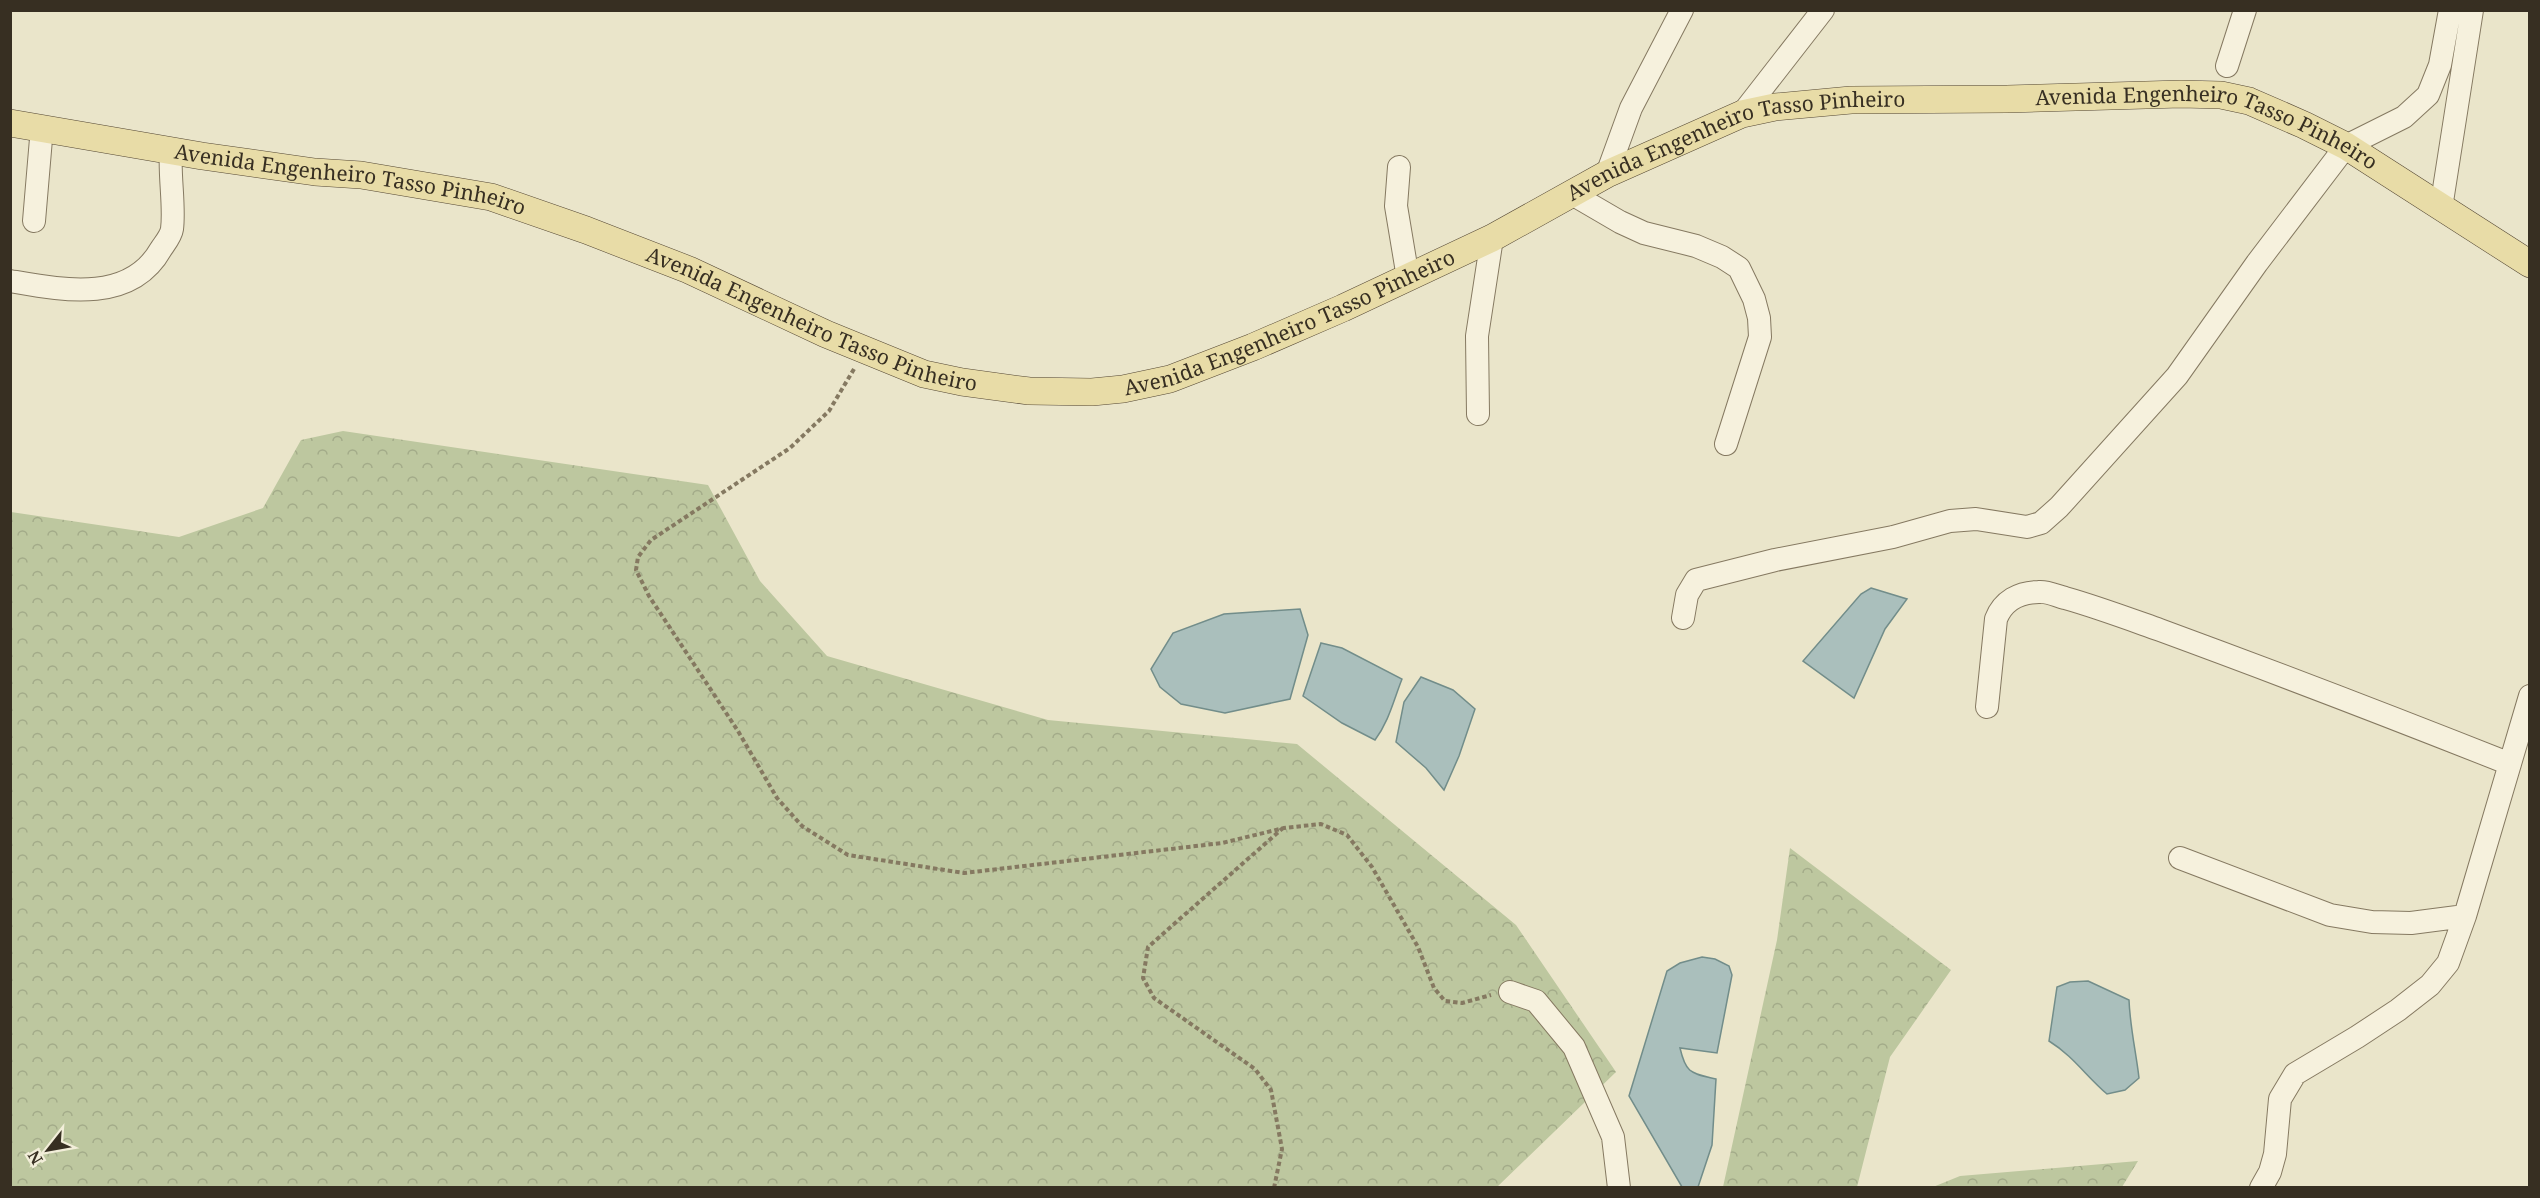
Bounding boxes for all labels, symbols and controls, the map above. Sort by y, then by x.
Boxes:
street label: Avenida Engenheiro Tasso Pinheiro [2035,79,2383,176]
street label: Avenida Engenheiro Tasso Pinheiro [1561,85,1905,207]
street label: Avenida Engenheiro Tasso Pinheiro [172,137,530,221]
street label: Avenida Engenheiro Tasso Pinheiro [642,240,979,397]
street label: Avenida Engenheiro Tasso Pinheiro [1121,242,1459,401]
north arrow [18,1120,78,1180]
text: N [22,1146,48,1169]

